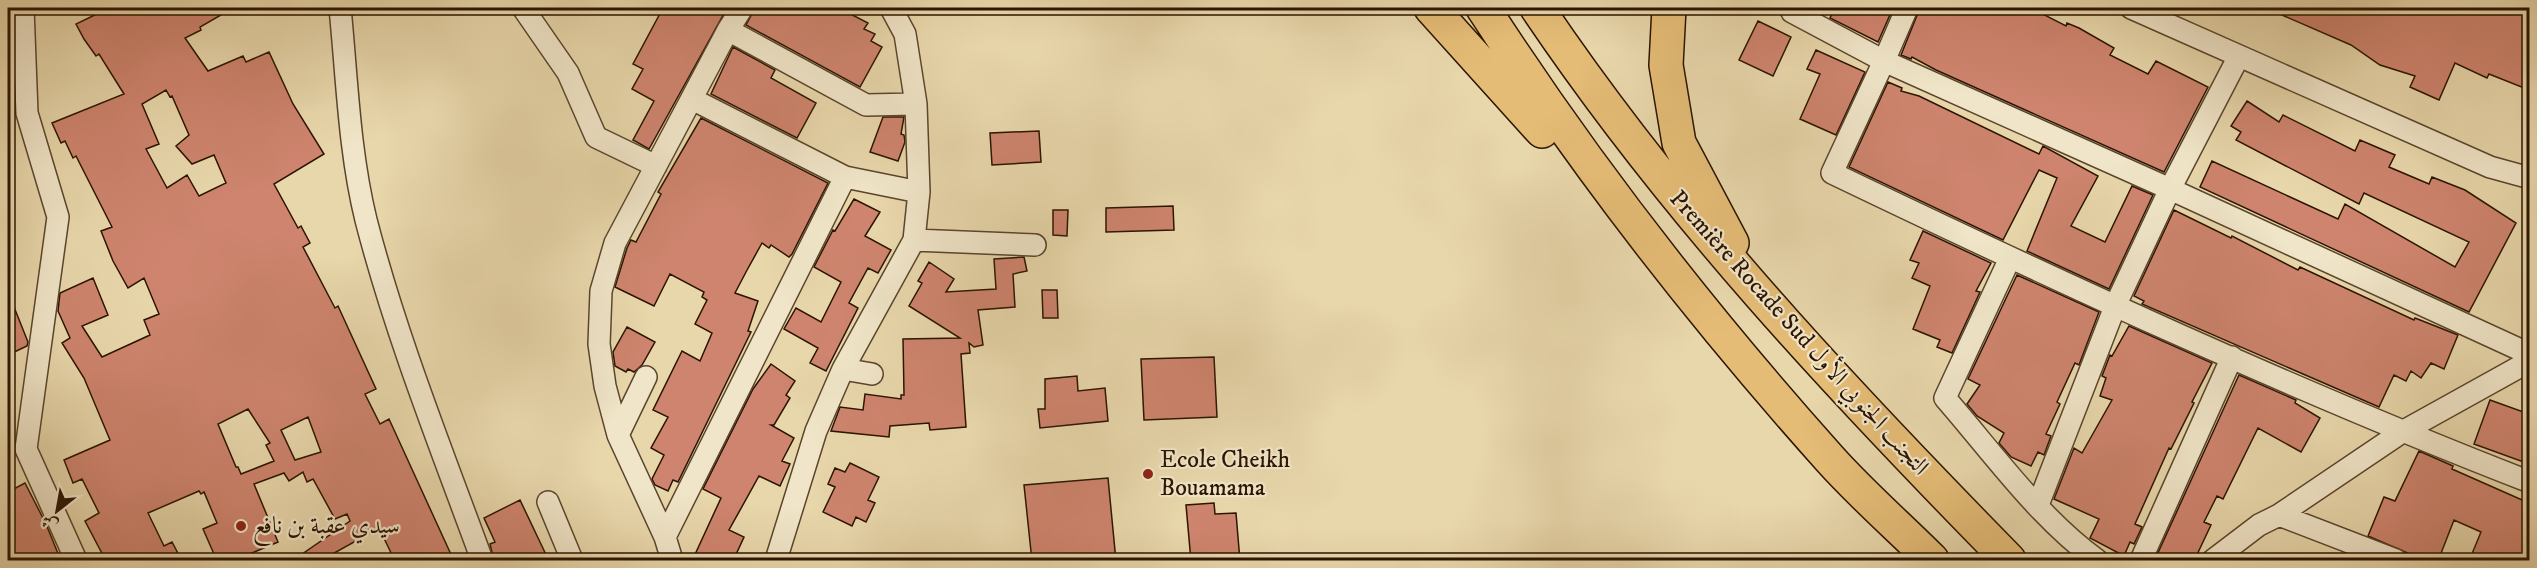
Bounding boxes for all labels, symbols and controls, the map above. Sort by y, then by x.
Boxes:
street label: Première Rocade Sud التجنب الجنوبي الأول [1661,183,1937,484]
place label: Ecole Cheikh Bouamama [1160,445,1291,503]
marker: Ecole Cheikh Bouamama [1141,467,1155,481]
north arrow [27,481,87,541]
text: ش [38,510,62,536]
place label: سيدي عقبة بن نافع [253,511,400,547]
marker: سيدي عقبة بن نافع [234,519,248,533]

